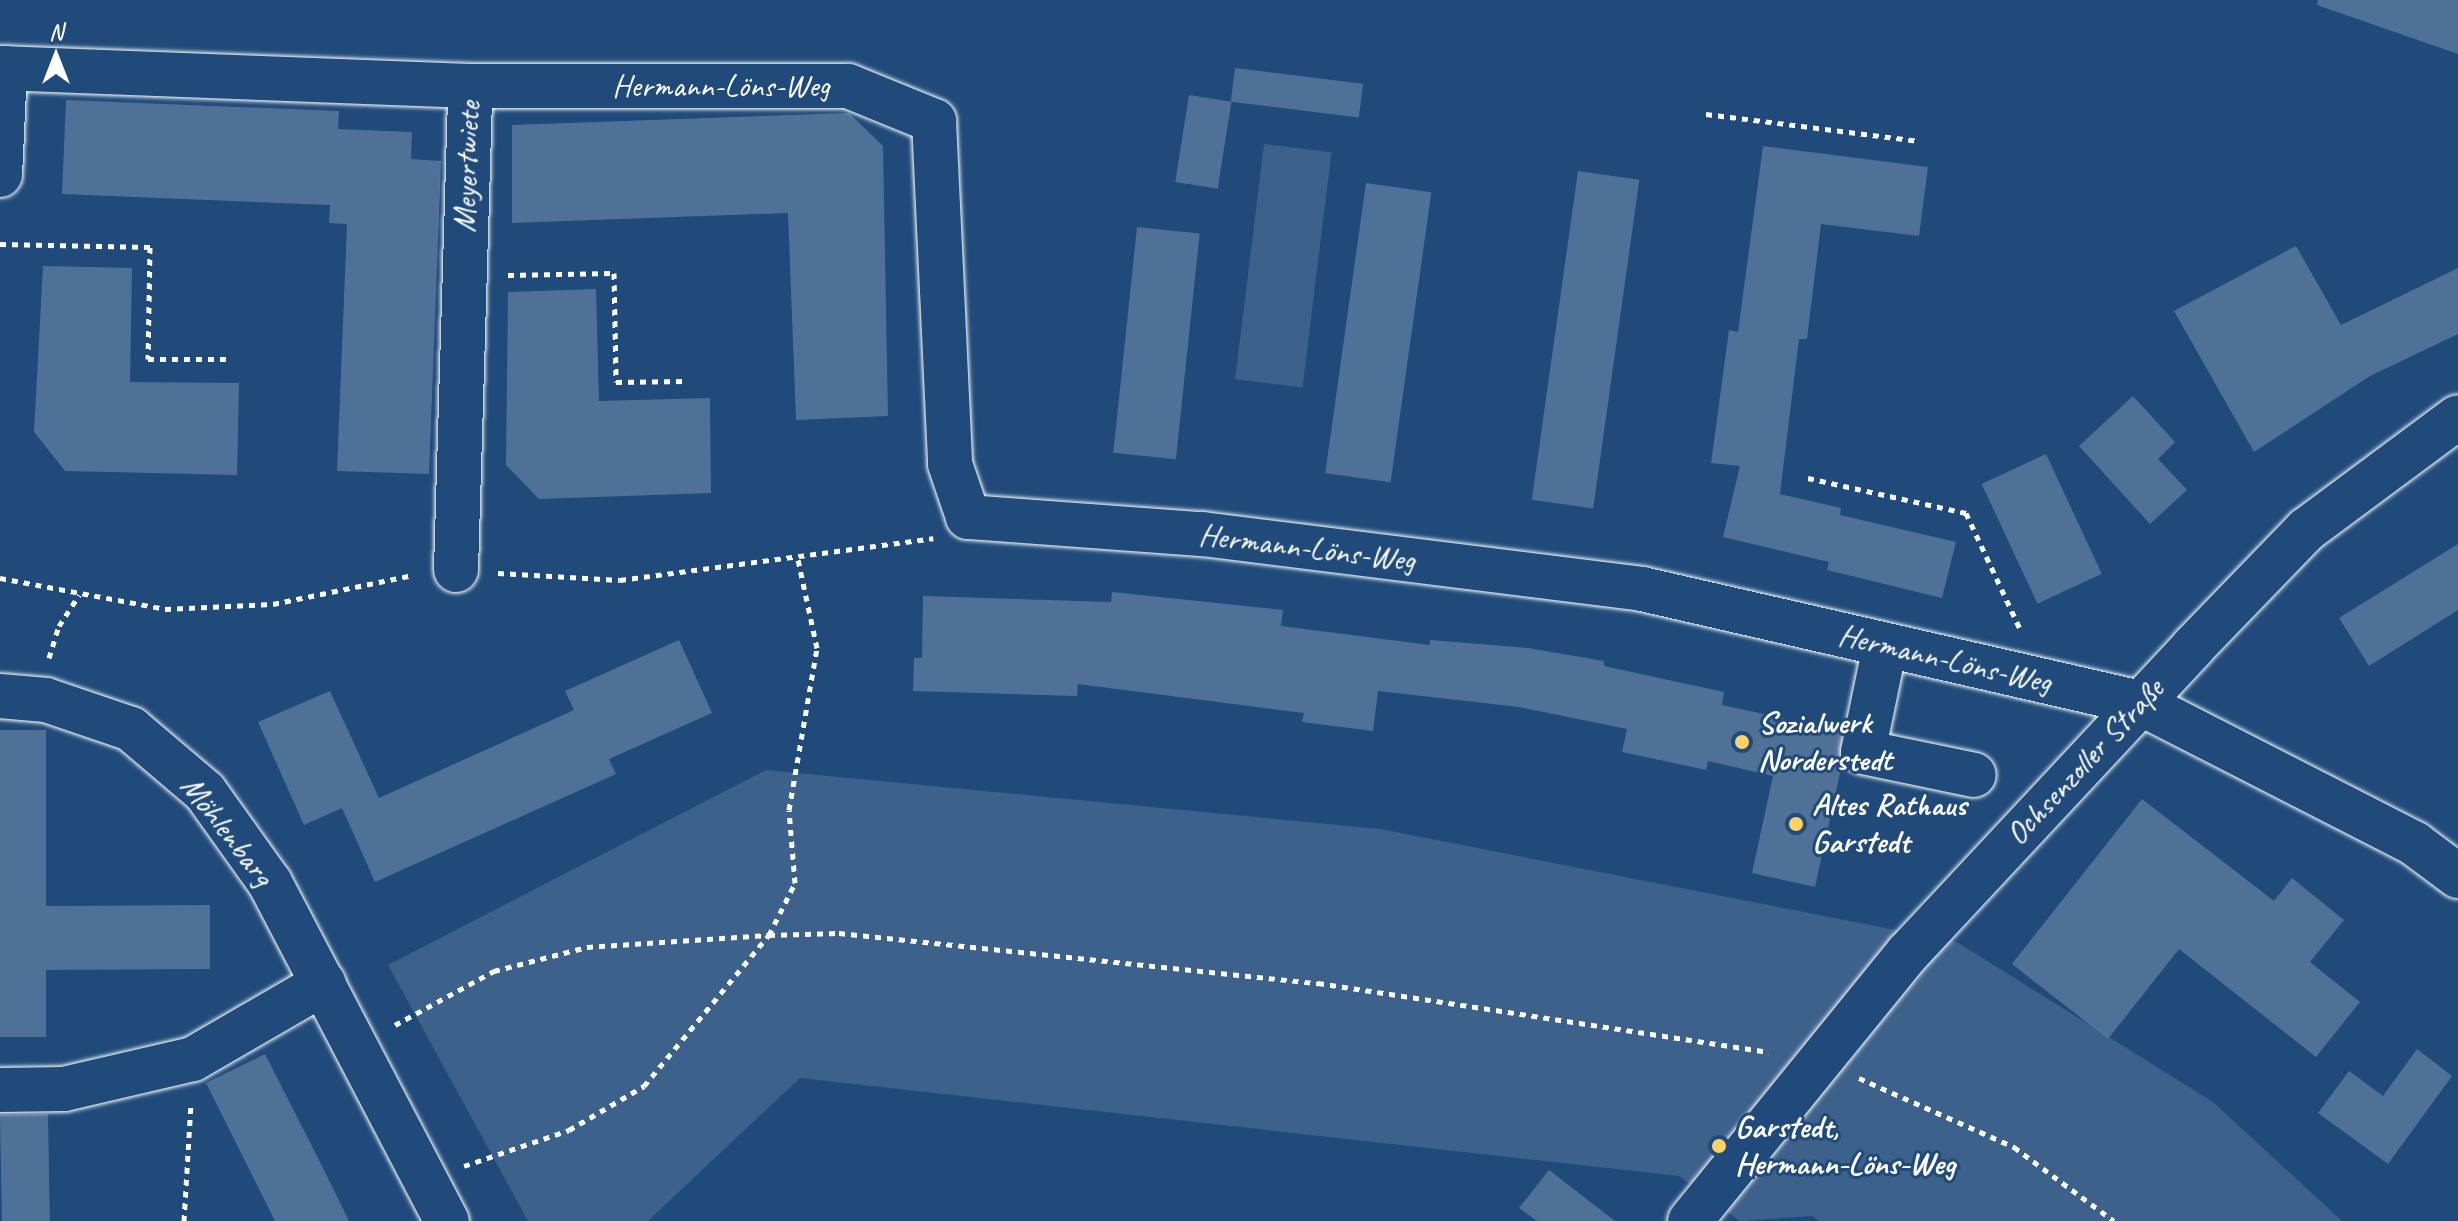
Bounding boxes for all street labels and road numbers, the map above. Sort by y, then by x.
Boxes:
street label: Hermann-Löns-Weg [612,67,830,105]
street label: Meyertwiete [446,101,488,233]
street label: Hermann-Löns-Weg [1197,516,1417,580]
street label: Hermann-Löns-Weg [1835,616,2055,702]
street label: Ochsenzoller Straße [1998,670,2172,854]
street label: Möhlenbarg [172,768,282,894]

